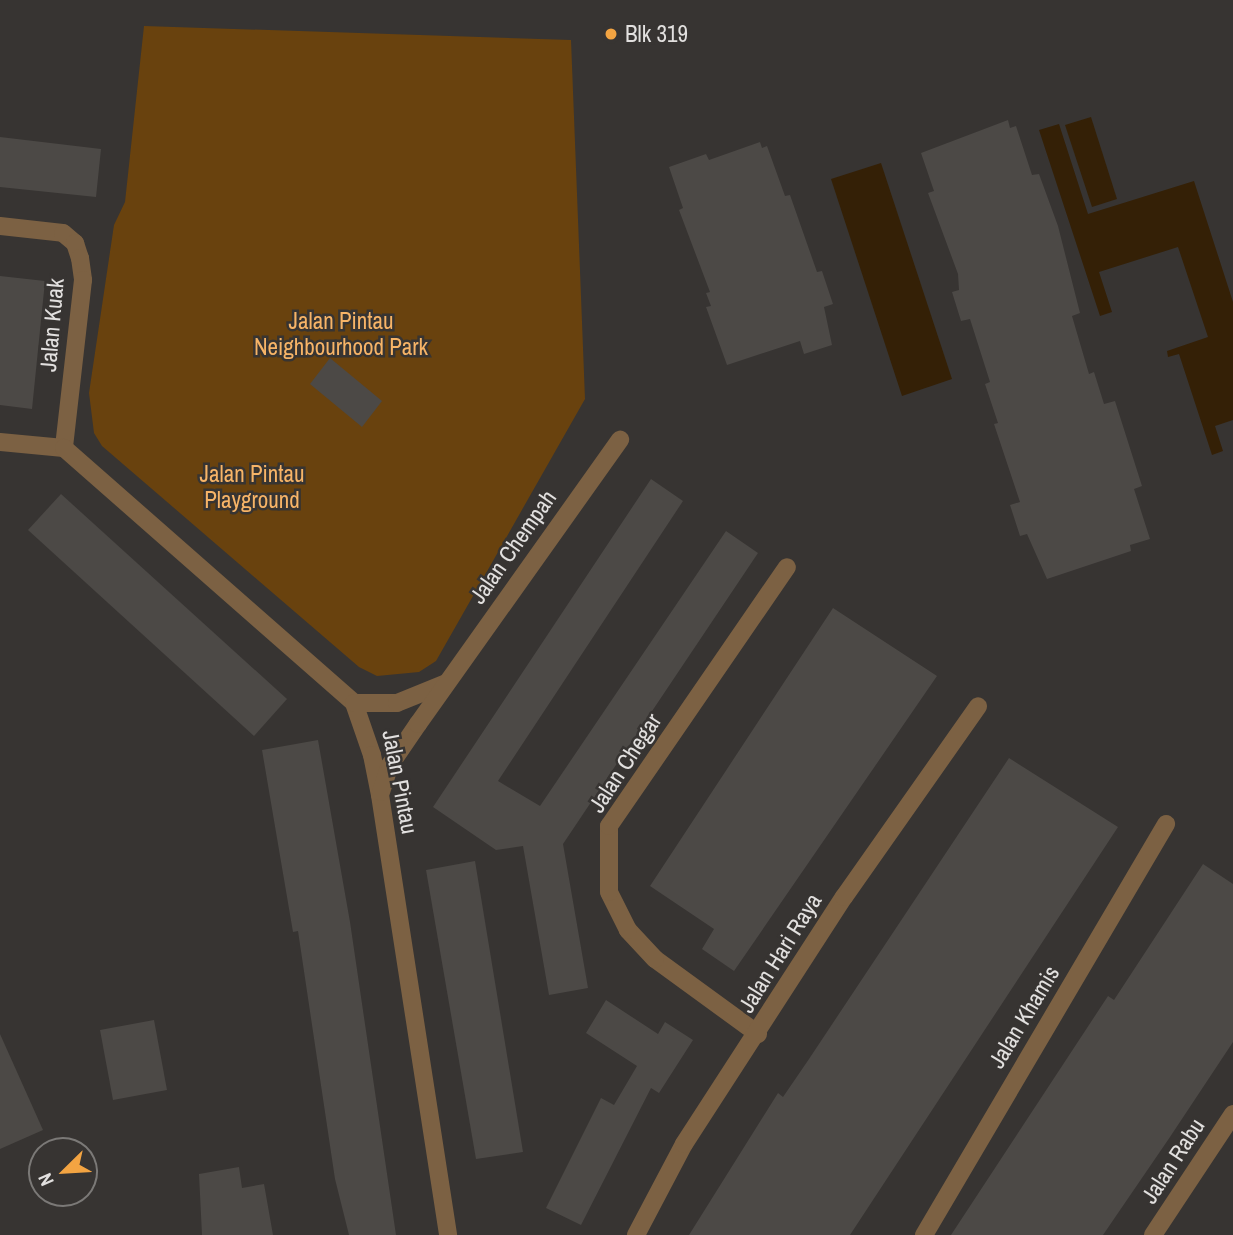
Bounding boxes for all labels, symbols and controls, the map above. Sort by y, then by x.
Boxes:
place label: Blk 319 [625,20,688,48]
marker: Blk 319 [603,26,619,42]
street label: Jalan Kuak [34,277,70,373]
park label: Jalan Pintau Neighbourhood Park [254,307,428,361]
park label: Jalan Pintau Playground [200,460,304,514]
street label: Jalan Chempah [464,485,562,609]
street label: Jalan Chegar [583,708,667,818]
street label: Jalan Pintau [376,728,424,836]
street label: Jalan Hari Raya [732,888,828,1018]
street label: Jalan Khamis [983,961,1065,1073]
street label: Jalan Rabu [1135,1113,1211,1209]
north arrow [28,1137,98,1207]
text: N [31,1169,60,1190]

